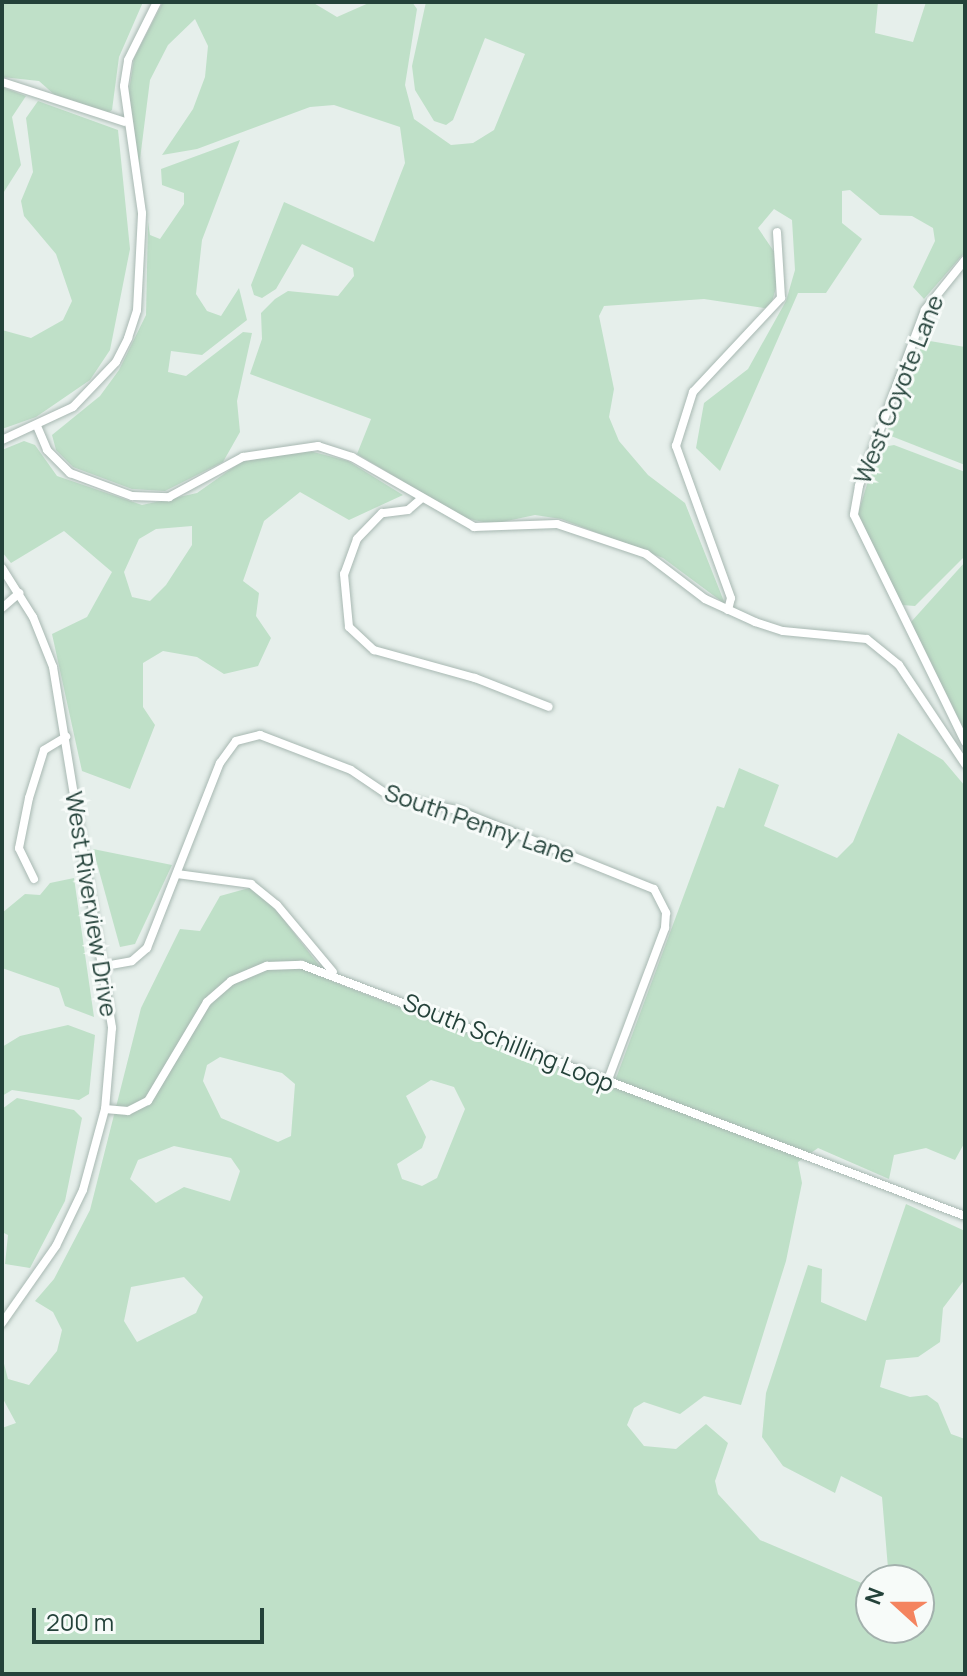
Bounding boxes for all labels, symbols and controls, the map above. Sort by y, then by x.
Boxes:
street label: West Coyote Lane [847,290,949,488]
street label: South Penny Lane [381,777,579,869]
street label: West Riverview Drive [60,789,124,1019]
street label: South Schilling Loop [399,987,619,1097]
north arrow [855,1564,935,1644]
text: N [858,1583,891,1609]
scale bar [36,1592,268,1642]
text: 200 m [46,1605,114,1638]

